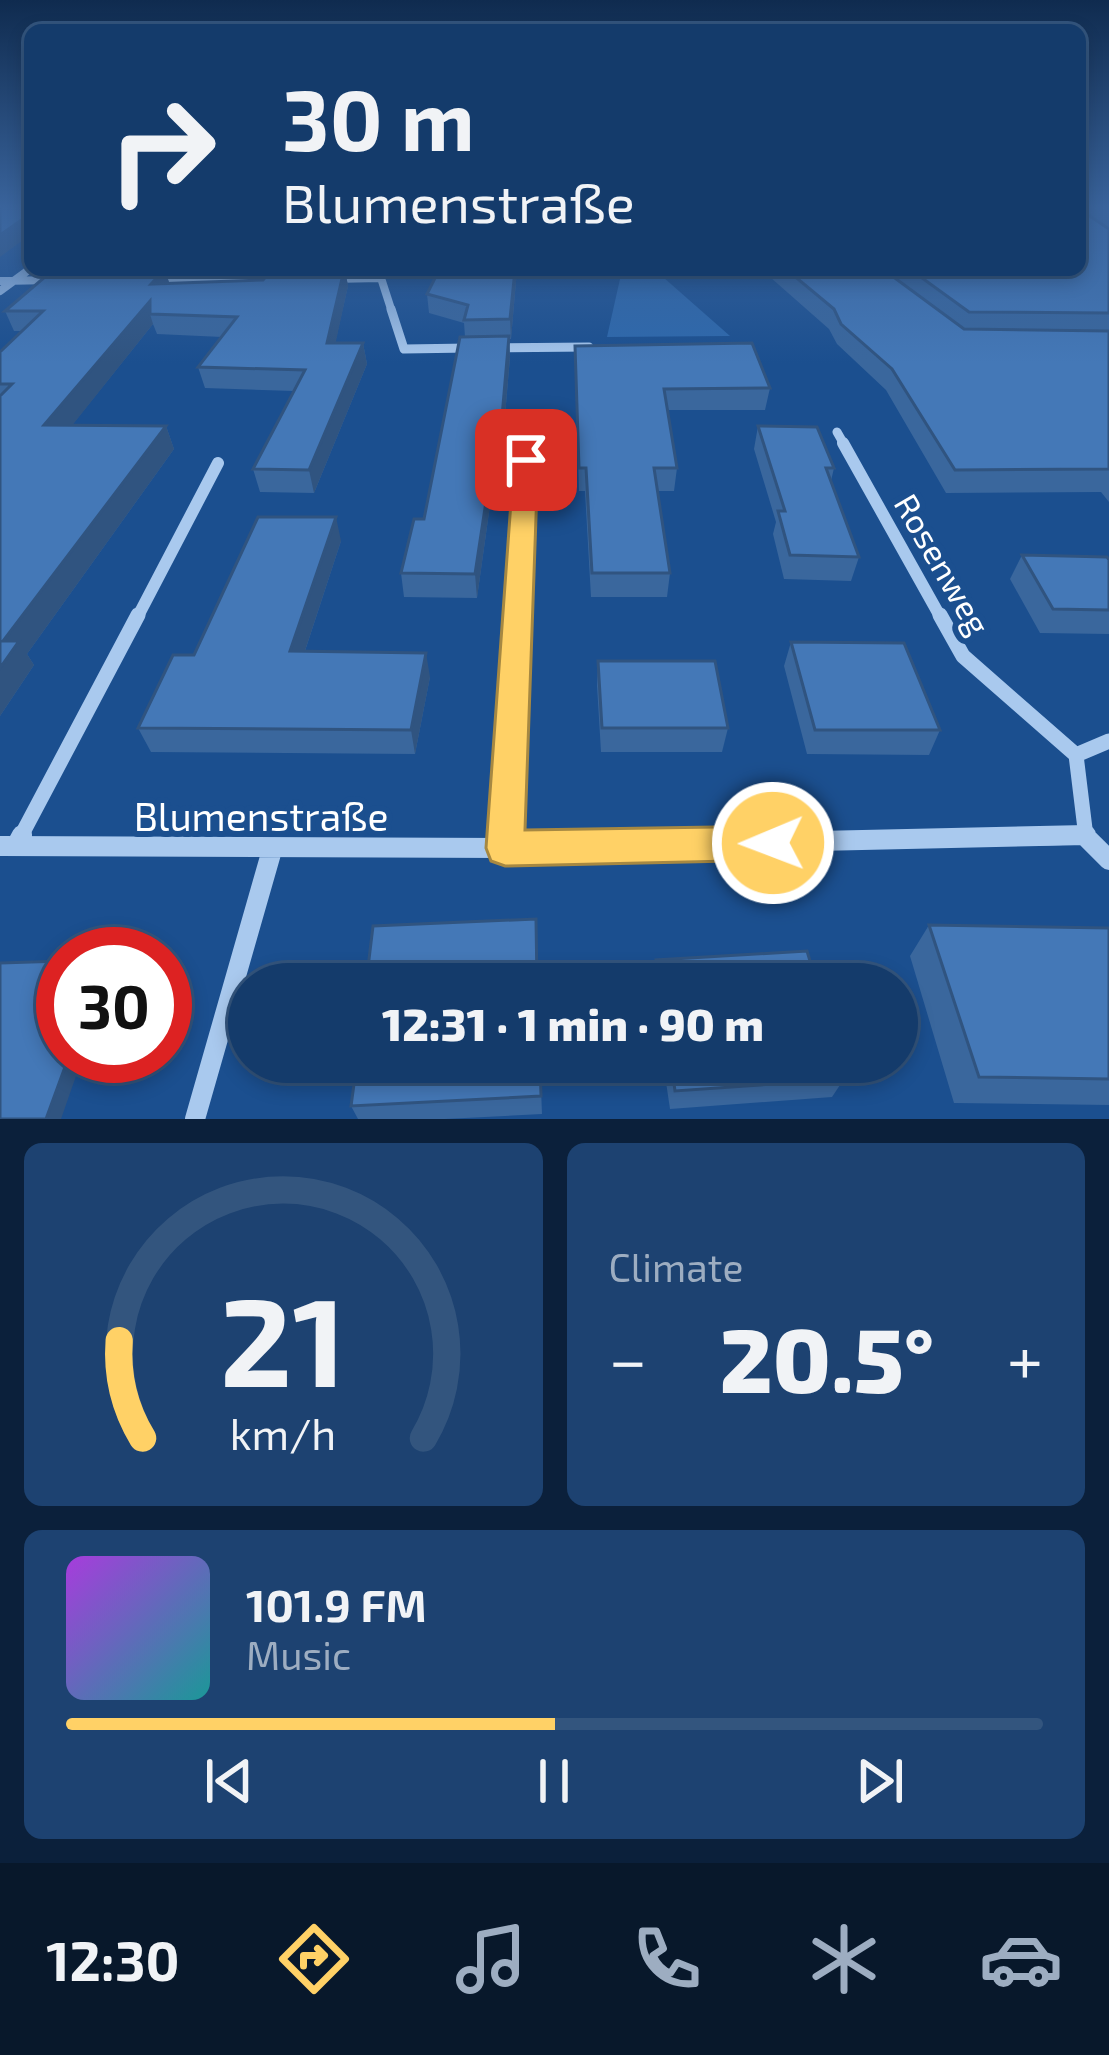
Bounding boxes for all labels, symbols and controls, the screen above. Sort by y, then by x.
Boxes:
text: 30 m [282,67,475,168]
icon: right [84,72,240,228]
text: Blumenstraße [282,169,635,234]
pin [475,409,577,511]
icon: arrive [493,427,559,493]
street label: Rosenweg [887,487,999,641]
position arrow [710,780,836,906]
street label: Blumenstraße [134,792,388,839]
speed limit sign: 30 [36,927,192,1083]
text: 12:31 · 1 min · 90 m [382,996,764,1050]
text: Climate [609,1243,743,1290]
text: 21 [220,1262,346,1412]
text: 20.5° [720,1303,934,1411]
text: − [609,1318,647,1397]
text: + [1007,1318,1043,1397]
text: km/h [230,1406,336,1458]
text: 101.9 FM [246,1577,427,1631]
text: Music [246,1631,351,1678]
icon: previous [196,1748,262,1814]
icon: pause [521,1748,587,1814]
icon: next [847,1748,913,1814]
icon: directions [272,1917,356,2001]
icon: music [449,1917,533,2001]
icon: phone [625,1917,709,2001]
icon: climate [802,1917,886,2001]
icon: car [979,1917,1063,2001]
text: 12:30 [46,1927,180,1992]

